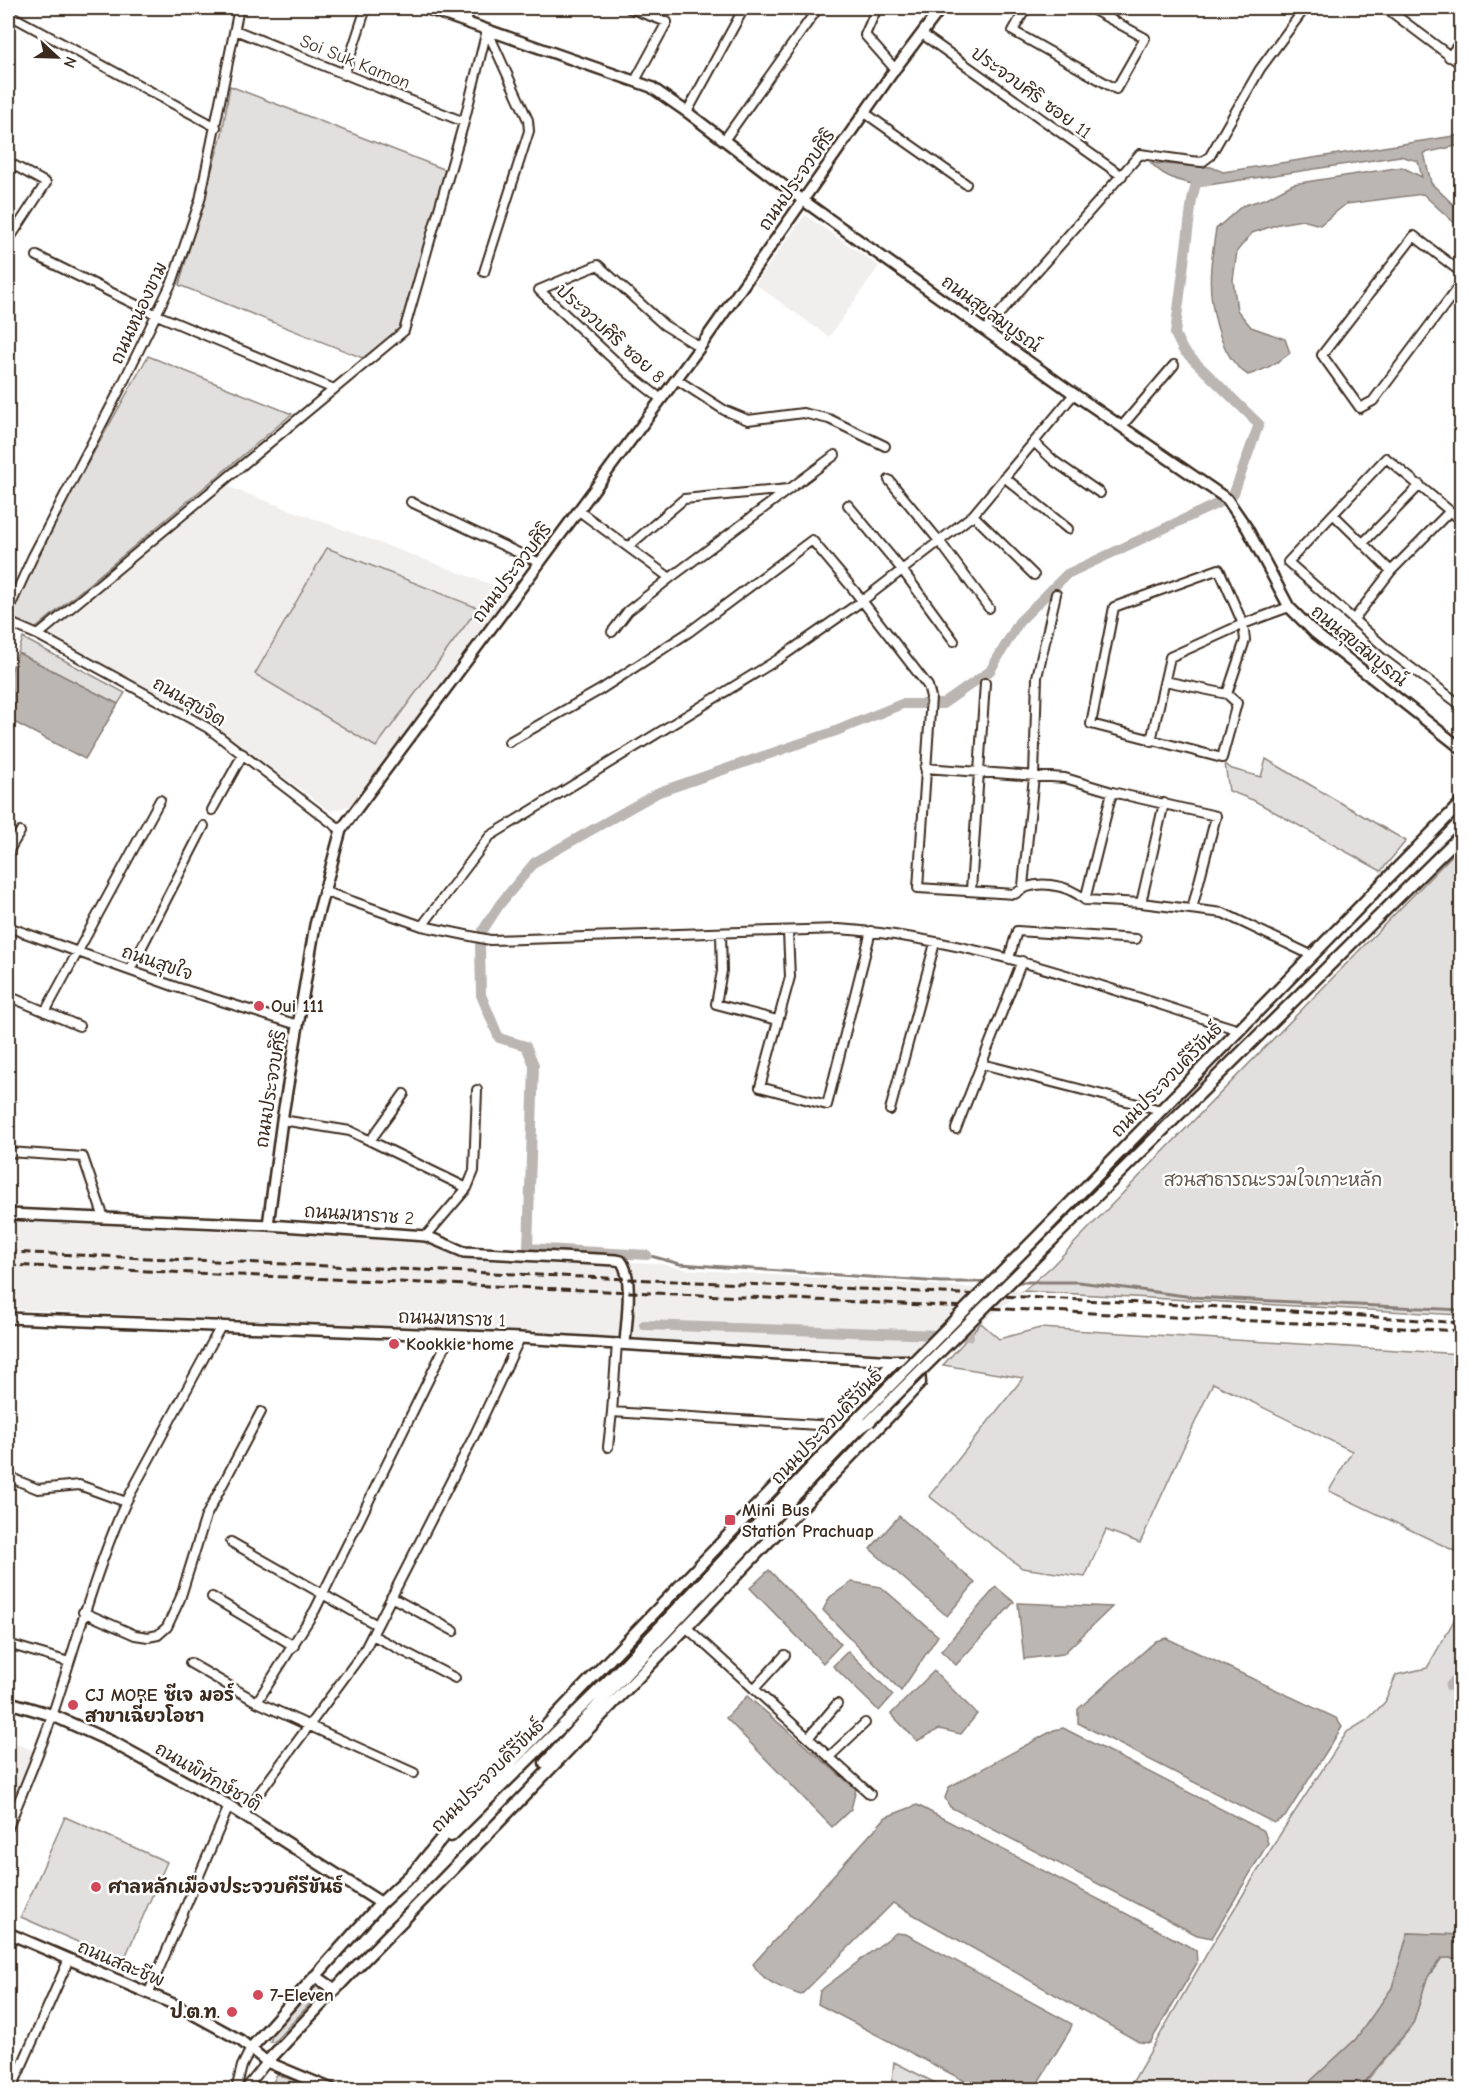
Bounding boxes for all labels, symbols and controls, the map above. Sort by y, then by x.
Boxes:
north arrow [27,27,87,87]
street label: Soi Suk Kamon [297,30,413,94]
street label: ประจวบศิริ ซอย 11 [967,42,1096,144]
text: N [60,54,80,70]
street label: ถนนประจวบศิริ [754,125,840,235]
street label: ถนนหนองขาม [106,259,172,367]
street label: ถนนสุขสมบูรณ์ [936,269,1046,359]
street label: ประจวบศิริ ซอย 8 [552,279,669,388]
street label: ถนนประจวบศิริ [467,519,556,627]
street label: ถนนสุขสมบูรณ์ [1305,599,1413,693]
street label: ถนนสุขจิต [148,672,229,734]
street label: ถนนสุขใจ [118,938,196,988]
place label: Oui 111 [271,996,324,1017]
marker: Oui 111 [252,999,266,1013]
street label: ถนนประจวบคีรีขันธ์ [1105,1016,1227,1142]
street label: ถนนประจวบศิริ [250,1029,291,1149]
park label: สวนสาธารณะรวมใจเกาะหลัก [1164,1167,1382,1191]
street label: ถนนมหาราช 2 [303,1201,415,1229]
street label: ถนนมหาราช 1 [398,1307,506,1331]
place label: Kookkie home [406,1334,514,1355]
marker: Kookkie home [387,1337,401,1351]
street label: ถนนประจวบคีรีขันธ์ [765,1363,887,1489]
place label: Mini Bus Station Prachuap [742,1500,874,1542]
marker: Mini Bus Station Prachuap [723,1513,737,1527]
place label: CJ MORE ซีเจ มอร์ สาขาเฉี่ยวโอชา [85,1682,235,1727]
marker: CJ MORE ซีเจ มอร์ สาขาเฉี่ยวโอชา [66,1698,80,1712]
street label: ถนนประจวบคีรีขันธ์ [425,1713,549,1837]
street label: ถนนพิทักษ์ชาติ [151,1736,266,1816]
place label: ศาลหลักเมืองประจวบคีรีขันธ์ [108,1874,343,1898]
marker: ศาลหลักเมืองประจวบคีรีขันธ์ [89,1880,103,1894]
street label: ถนนสละชีพ [75,1934,168,1992]
place label: 7-Eleven [270,1985,334,2006]
marker: 7-Eleven [251,1988,265,2002]
place label: ป.ต.ท. [170,2001,220,2023]
marker: ป.ต.ท. [225,2005,239,2019]

